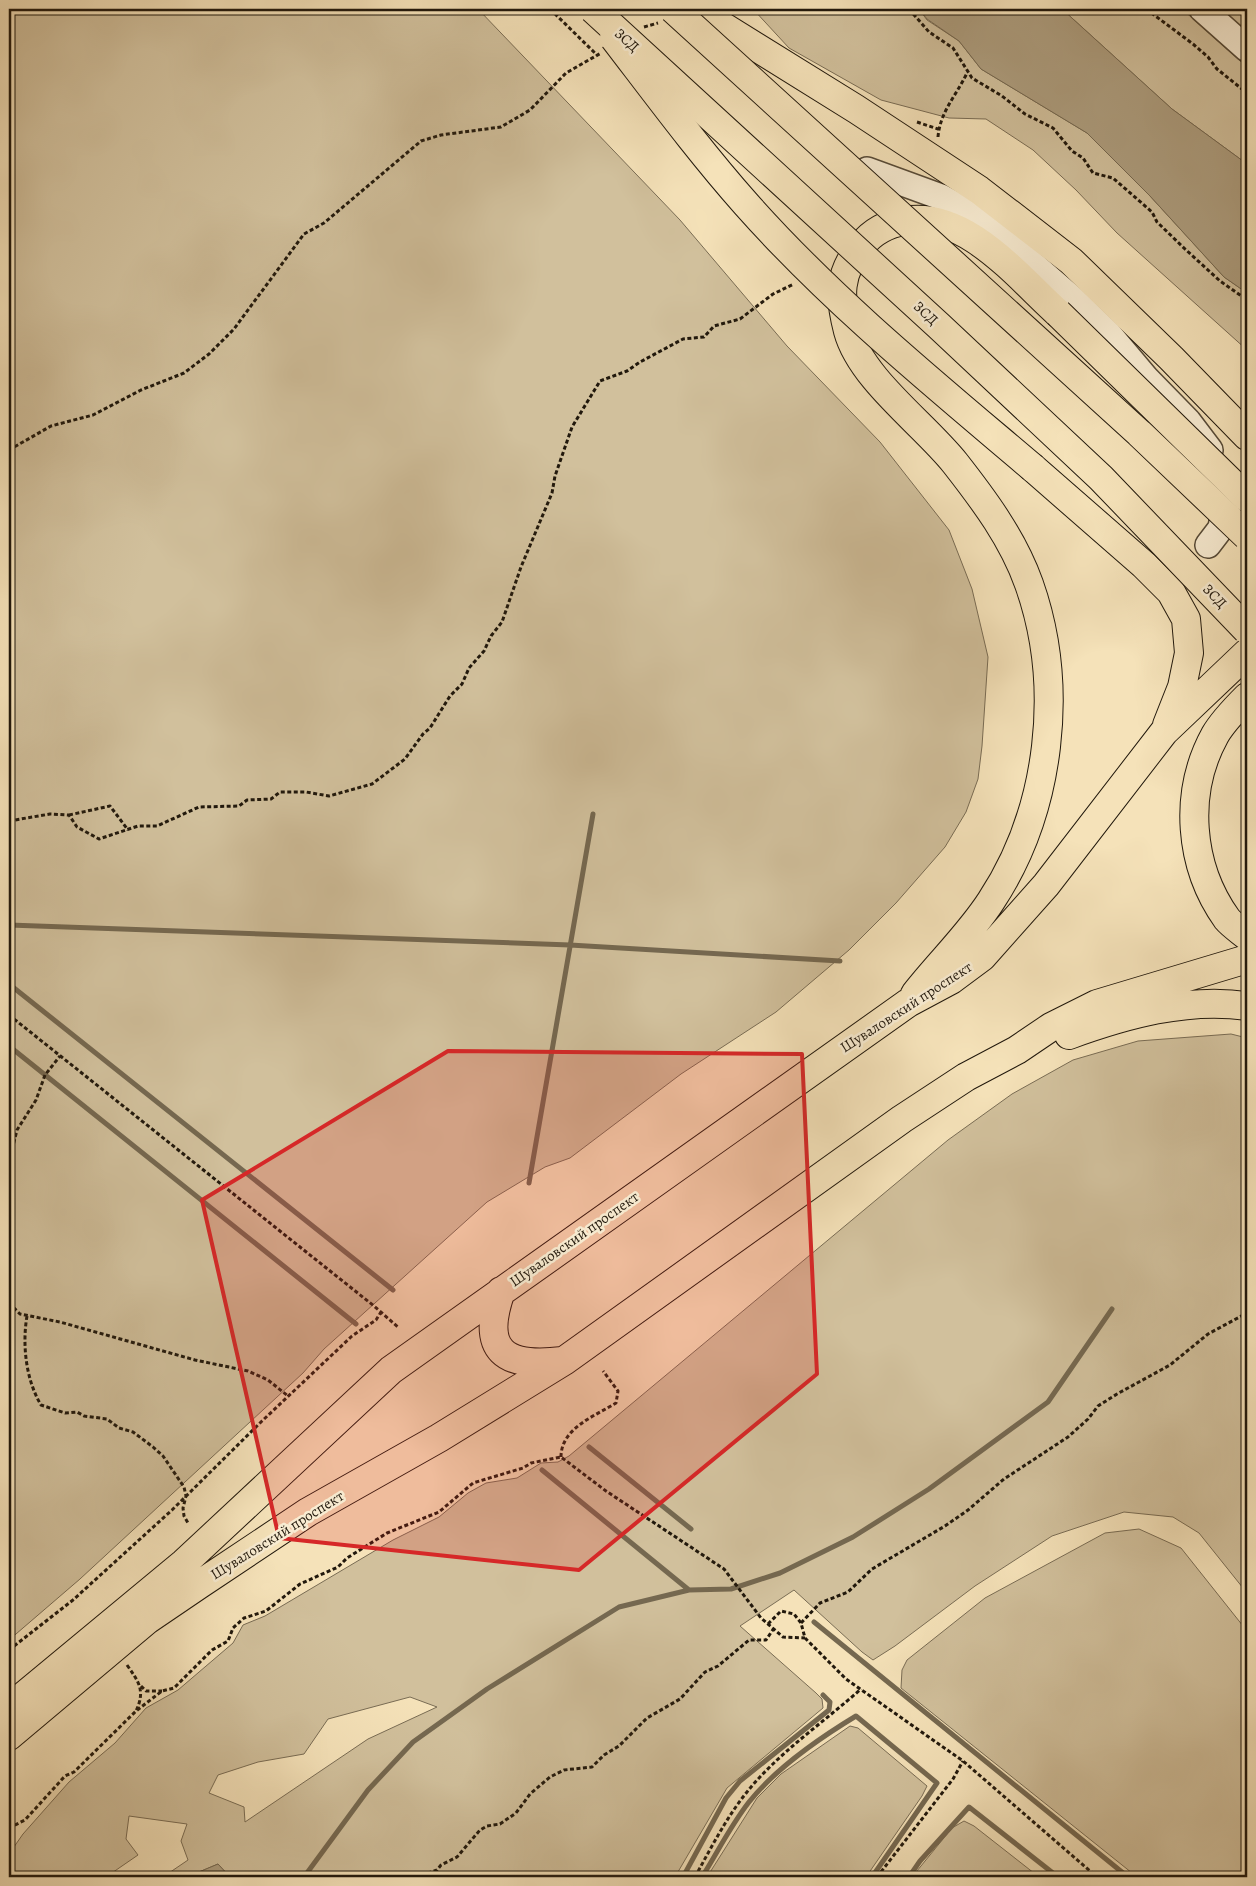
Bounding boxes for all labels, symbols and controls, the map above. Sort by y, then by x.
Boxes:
street label: ЗСД [610,24,644,56]
street label: ЗСД [909,297,943,329]
street label: ЗСД [1198,579,1232,613]
street label: Шуваловский проспект [836,957,976,1057]
street label: Шуваловский проспект [505,1187,643,1291]
street label: Шуваловский проспект [207,1486,348,1584]

